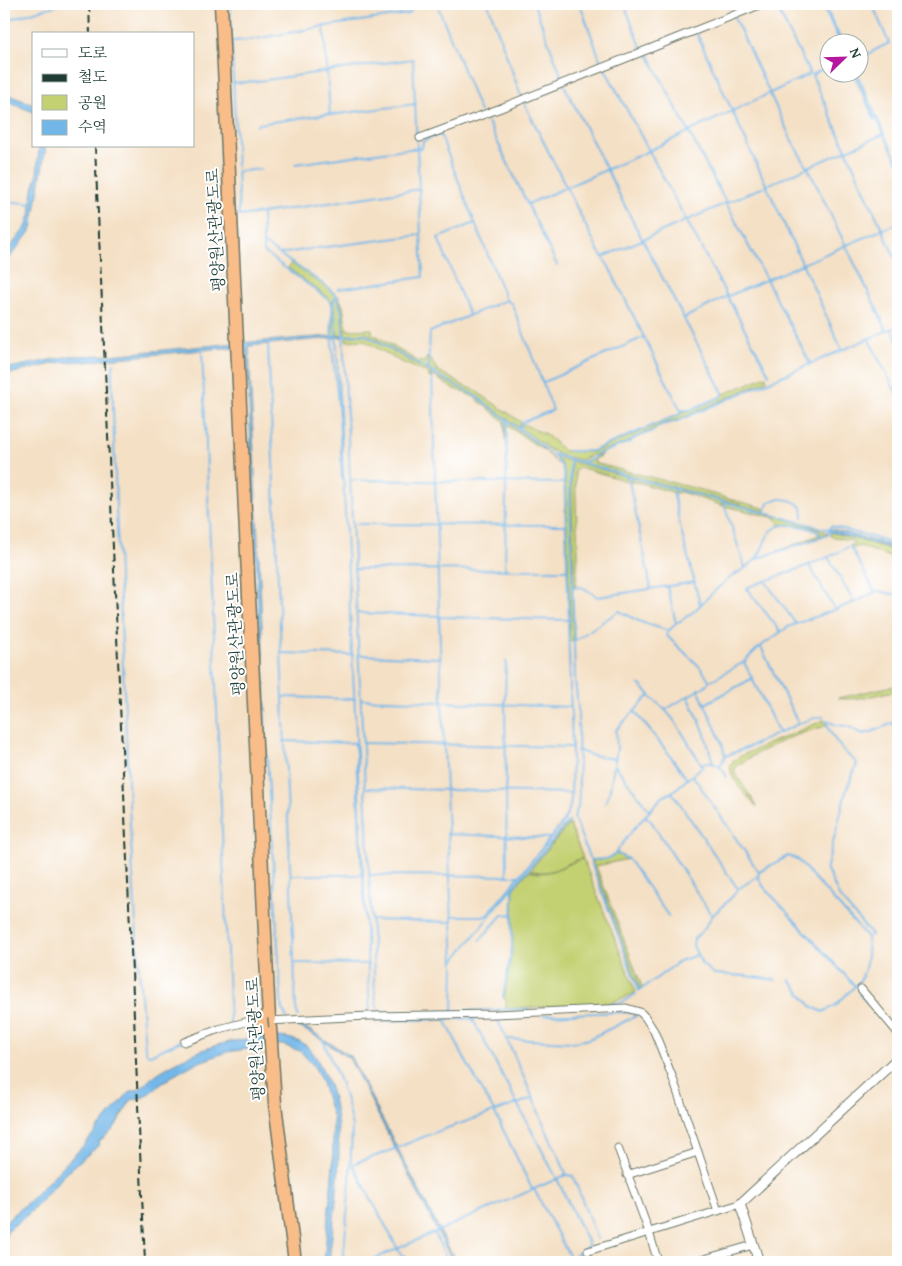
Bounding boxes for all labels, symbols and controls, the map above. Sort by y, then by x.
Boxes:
legend [32,32,195,148]
north arrow [820,32,870,82]
text: 도로 [78,42,107,63]
text: N [845,45,867,62]
text: 철도 [78,66,107,87]
text: 공원 [78,92,107,113]
text: 수역 [78,116,107,137]
street label: 평양원산관광도로 [200,167,230,292]
street label: 평양원산관광도로 [220,571,250,696]
street label: 평양원산관광도로 [240,976,270,1101]

